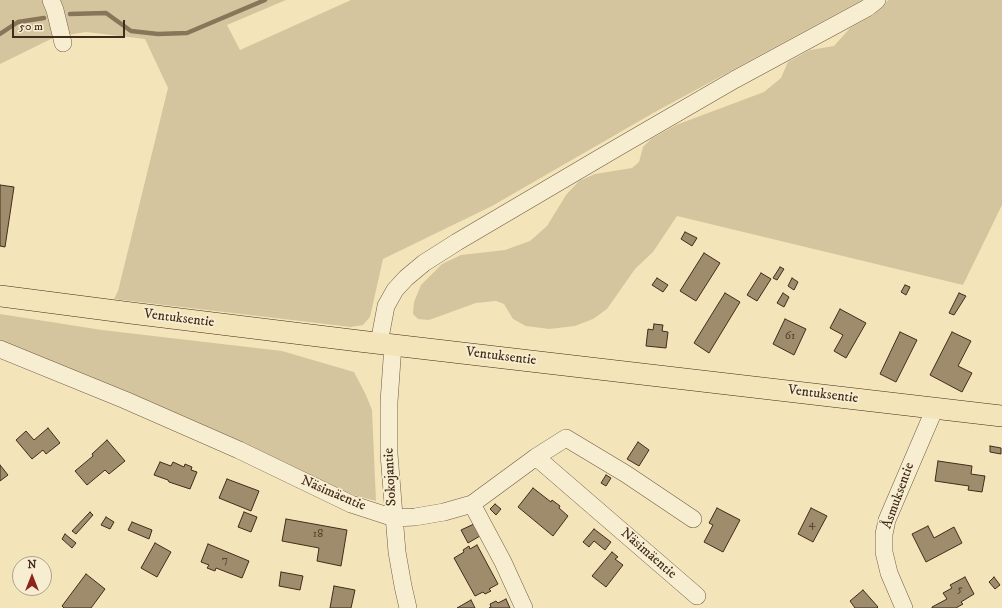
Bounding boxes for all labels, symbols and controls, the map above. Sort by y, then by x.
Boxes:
scale bar [14,12,127,38]
text: 50 m [19,19,43,34]
street label: Ventuksentie [143,306,215,332]
house number: 61 [785,330,795,344]
street label: Ventuksentie [465,344,537,370]
street label: Ventuksentie [787,382,859,408]
street label: Sokojantie [381,448,401,506]
street label: Åsmuksentie [879,461,919,531]
street label: Näsimäentie [298,473,368,515]
house number: 4 [809,518,815,532]
street label: Näsimäentie [617,525,679,583]
house number: 18 [313,528,323,542]
house number: 7 [222,554,228,568]
north arrow [12,556,52,596]
text: N [27,558,37,572]
house number: 5 [957,583,963,597]

